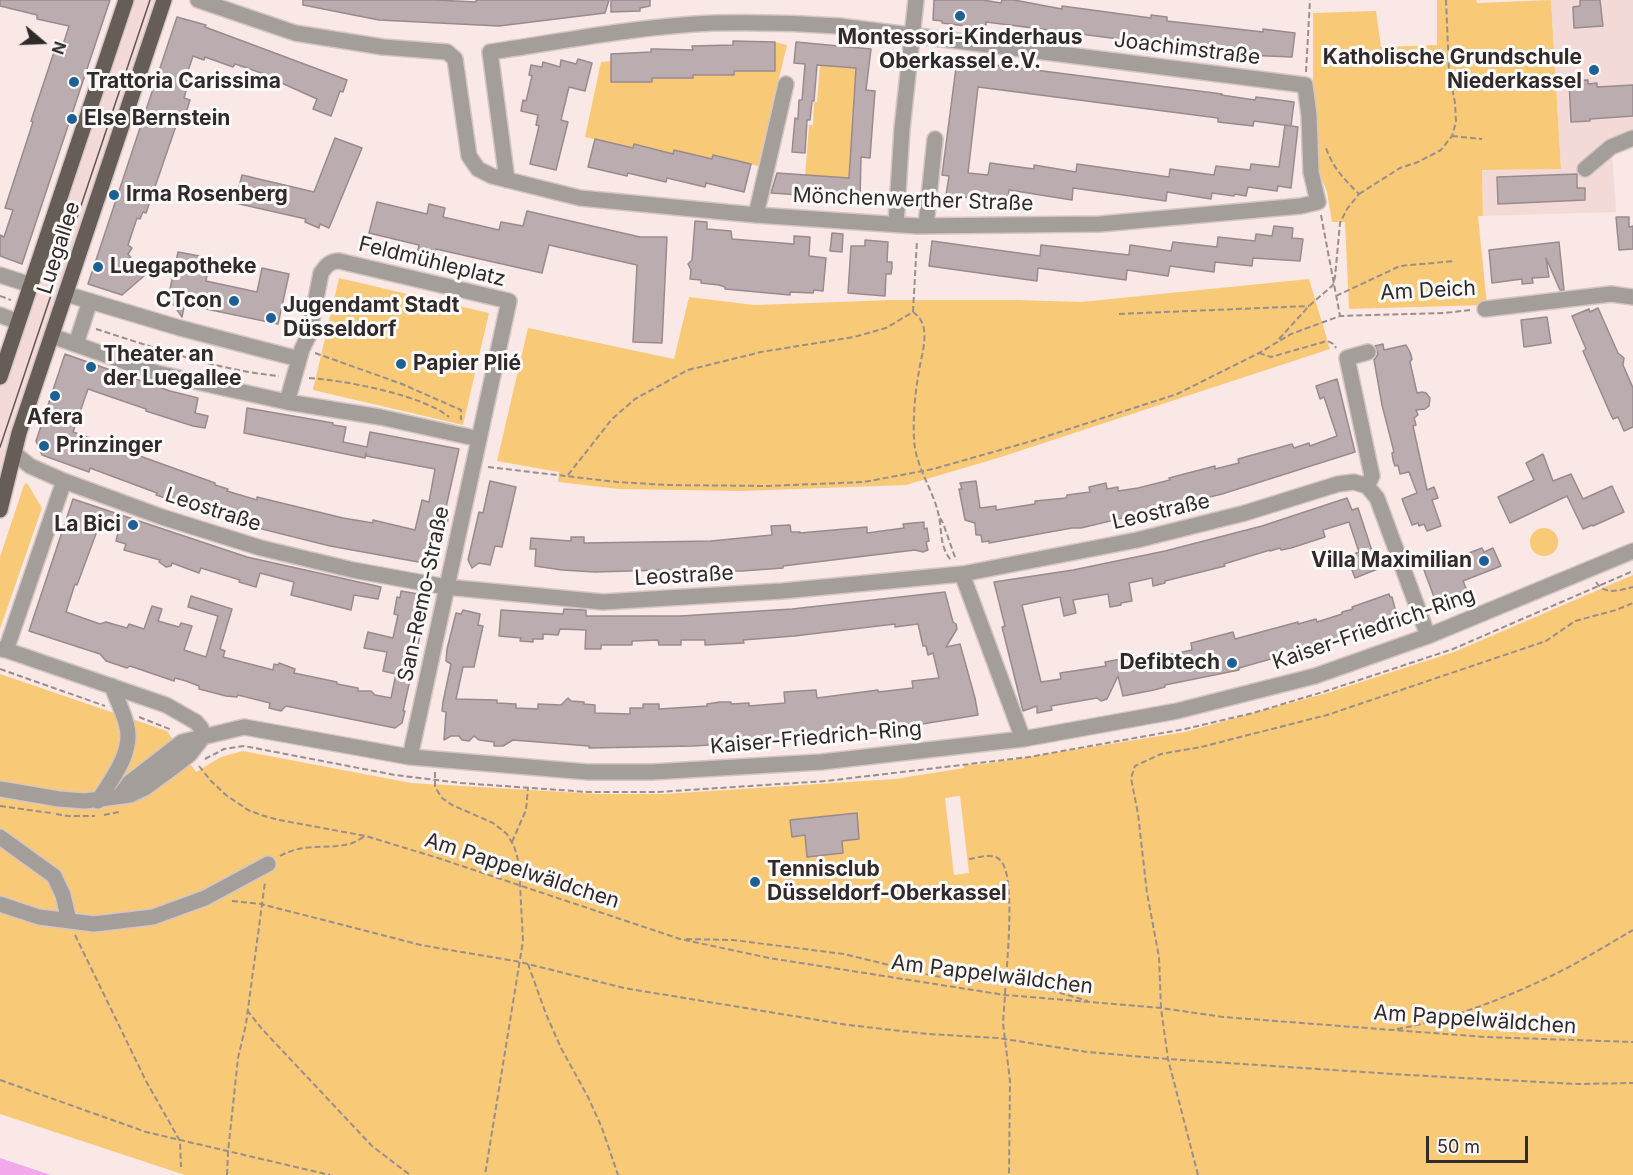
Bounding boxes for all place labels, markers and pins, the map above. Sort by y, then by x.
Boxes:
marker: Montessori-Kinderhaus Oberkassel e.V. [953,9,967,23]
place label: Montessori-Kinderhaus Oberkassel e.V. [838,25,1082,75]
place label: Katholische Grundschule Niederkassel [1323,45,1582,95]
marker: Katholische Grundschule Niederkassel [1587,63,1601,77]
place label: Trattoria Carissima [86,69,281,95]
marker: Trattoria Carissima [67,75,81,89]
place label: Else Bernstein [84,106,230,132]
marker: Else Bernstein [65,112,79,126]
place label: Irma Rosenberg [126,182,288,208]
marker: Irma Rosenberg [107,188,121,202]
place label: Luegapotheke [110,254,257,280]
marker: Luegapotheke [91,260,105,274]
place label: CTcon [156,288,222,314]
place label: Jugendamt Stadt Düsseldorf [283,293,459,343]
marker: CTcon [227,294,241,308]
marker: Jugendamt Stadt Düsseldorf [264,311,278,325]
place label: Theater an der Luegallee [103,342,242,392]
place label: Papier Plié [413,351,521,377]
marker: Papier Plié [394,357,408,371]
marker: Theater an der Luegallee [84,360,98,374]
marker: Afera [48,389,62,403]
place label: Afera [27,405,83,431]
place label: Prinzinger [56,433,162,459]
marker: Prinzinger [37,439,51,453]
place label: La Bici [54,512,121,538]
marker: La Bici [126,518,140,532]
place label: Villa Maximilian [1311,548,1472,574]
marker: Villa Maximilian [1477,554,1491,568]
place label: Defibtech [1119,650,1220,676]
marker: Defibtech [1225,656,1239,670]
place label: Tennisclub Düsseldorf-Oberkassel [767,857,1007,907]
marker: Tennisclub Düsseldorf-Oberkassel [748,875,762,889]

